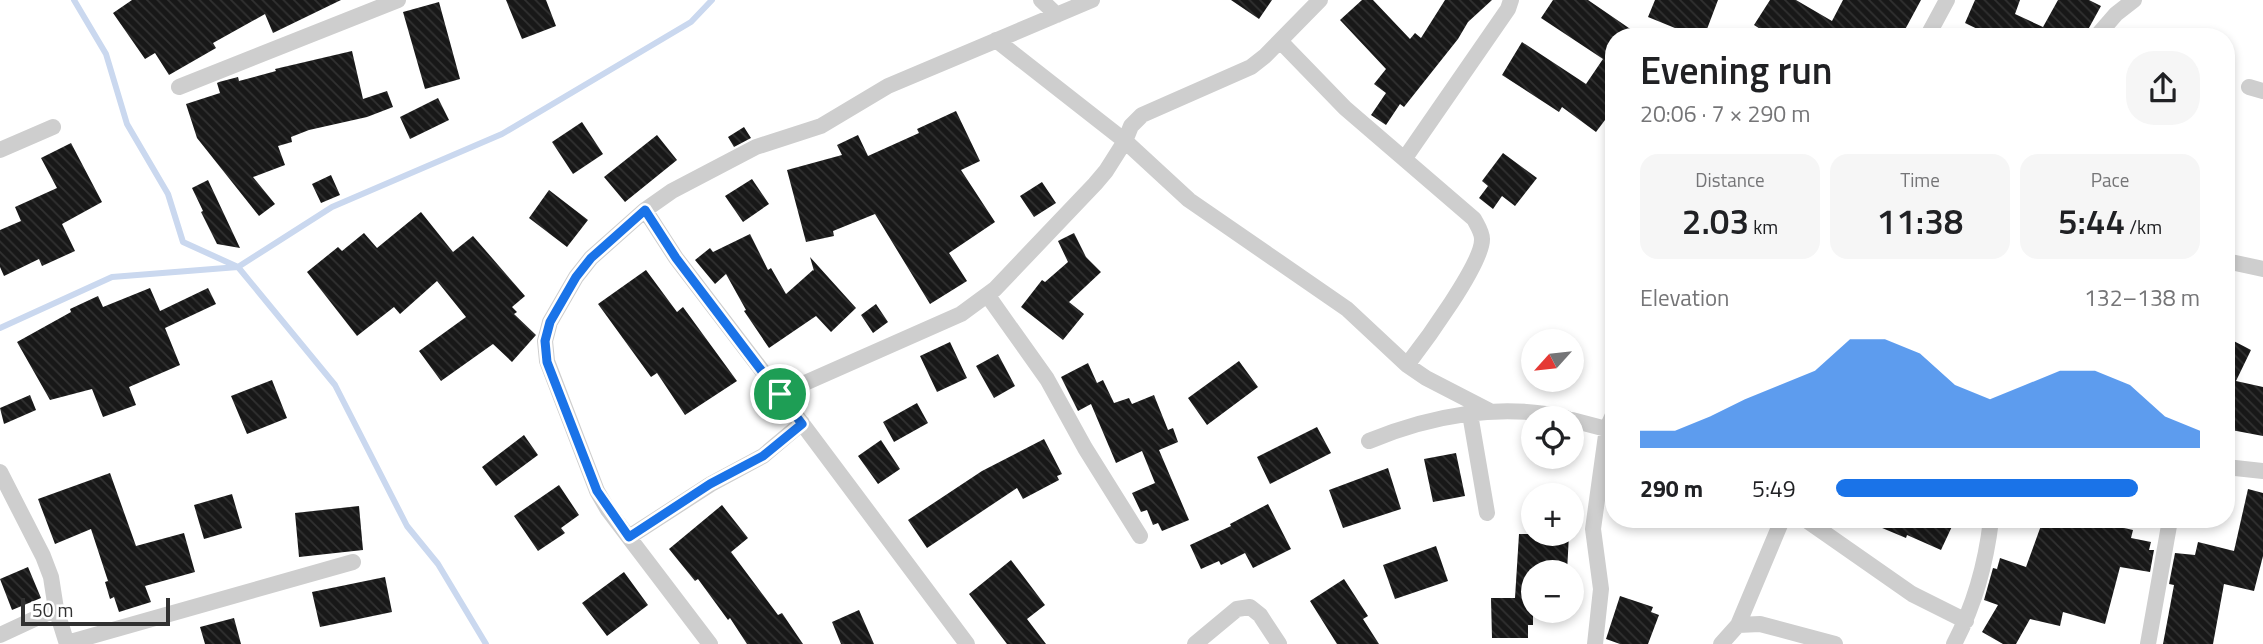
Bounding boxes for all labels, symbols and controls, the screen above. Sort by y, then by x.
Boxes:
text: Evening run [1640,41,1833,99]
button: share [2126,51,2200,125]
text: 20:06 · 7 × 290 m [1640,96,1810,131]
text: Distance [1695,165,1765,194]
text: Time [1900,165,1940,194]
text: Pace [2091,165,2129,194]
text: 2.03 [1682,194,1749,248]
text: 11:38 [1877,194,1963,248]
text: 5:44 [2058,194,2125,248]
text: km [1749,212,1778,241]
text: /km [2125,212,2162,241]
text: Elevation [1640,280,1729,315]
text: 132–138 m [2084,280,2200,315]
north arrow [1521,329,1584,392]
map controls [1521,329,1584,623]
pin [750,364,810,424]
icon: arrive [761,375,799,413]
button: locate [1521,406,1584,469]
text: 290 m [1640,471,1703,506]
text: 5:49 [1752,471,1796,506]
button: + [1521,483,1584,546]
button: − [1521,560,1584,623]
scale bar [21,595,170,627]
text: 50 m [32,595,73,624]

